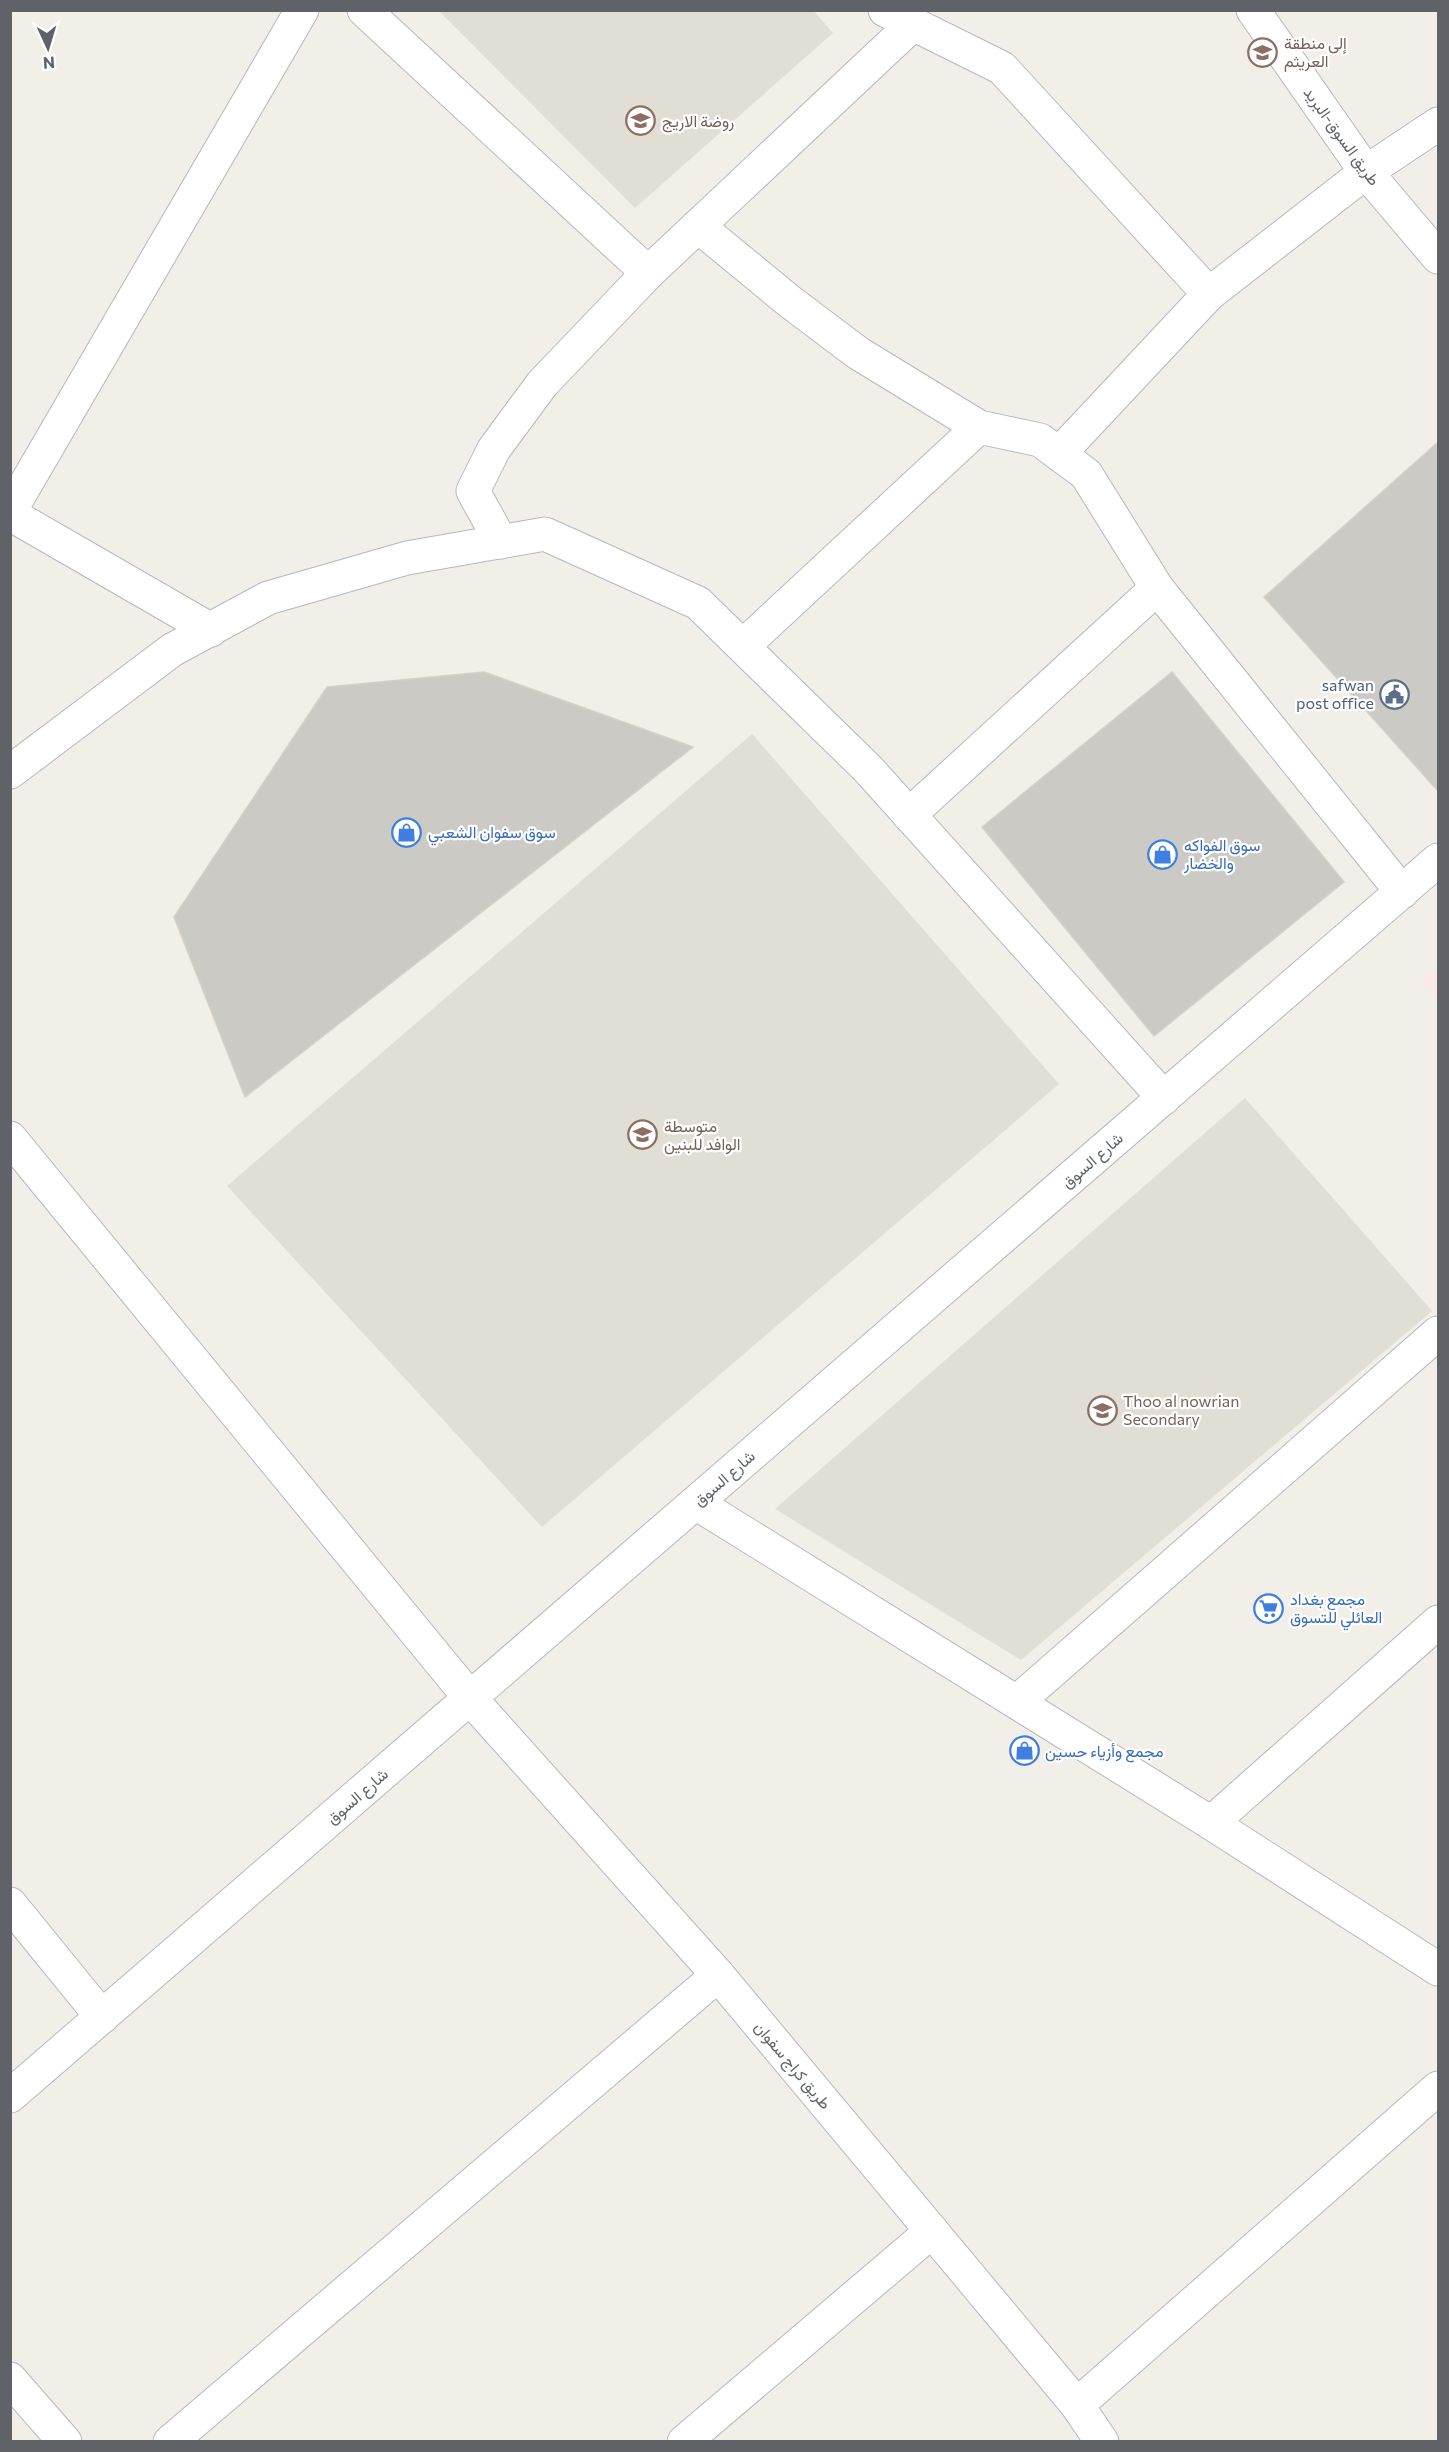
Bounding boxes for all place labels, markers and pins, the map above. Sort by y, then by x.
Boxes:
place label: إلى منطقة العريثم [1284,33,1347,72]
school or university icon: إلى منطقة العريثم [1247,36,1279,68]
school or university icon: روضة الاريج [625,105,657,137]
place label: روضة الاريج [662,111,734,133]
place label: safwan post office [1296,675,1374,712]
public building icon: safwan post office [1379,678,1411,710]
shop icon: سوق سفوان الشعبي [391,816,423,848]
place label: سوق سفوان الشعبي [428,822,556,846]
place label: سوق الفواكه والخضار [1183,835,1260,874]
shop icon: سوق الفواكه والخضار [1147,838,1179,870]
place label: متوسطة الوافد للبنين [664,1116,741,1155]
school or university icon: متوسطة الوافد للبنين [627,1119,659,1151]
place label: Thoo al nowrian Secondary [1123,1391,1239,1428]
school or university icon: Thoo al nowrian Secondary [1086,1394,1118,1426]
place label: مجمع بغداد العائلي للتسوق [1290,1589,1382,1631]
supermarket icon: مجمع بغداد العائلي للتسوق [1253,1592,1285,1624]
shop icon: مجمع وأزياء حسين [1008,1735,1040,1767]
place label: مجمع وأزياء حسين [1045,1741,1163,1763]

